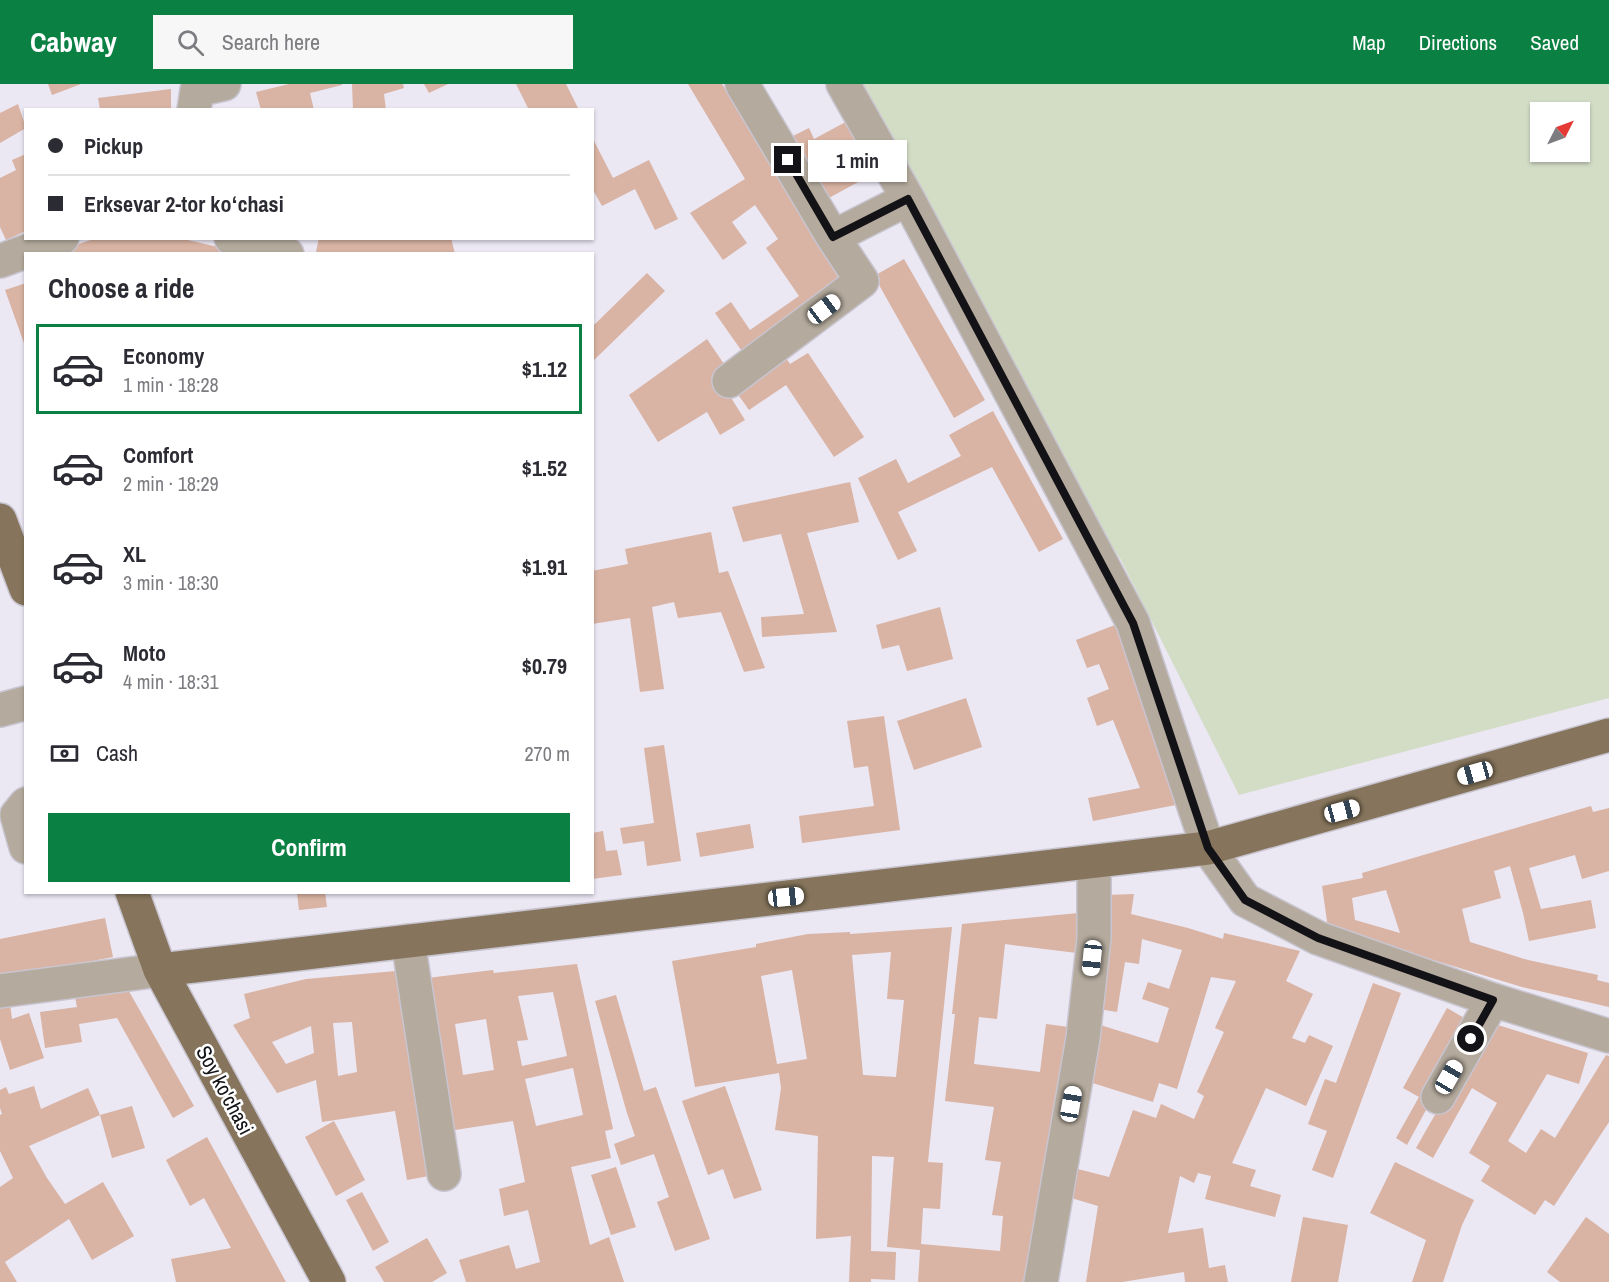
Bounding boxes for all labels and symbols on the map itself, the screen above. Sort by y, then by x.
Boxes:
north arrow [1530,102,1590,162]
callout: 1 min [809,139,908,181]
route end [774,146,801,173]
car [804,291,844,327]
car [1455,759,1495,787]
car [1322,798,1362,824]
car [767,886,805,908]
car [1081,939,1103,977]
route start [1457,1025,1484,1052]
street label: Soy ko'chasi [189,1040,261,1140]
car [1432,1057,1466,1097]
car [1059,1085,1083,1123]

